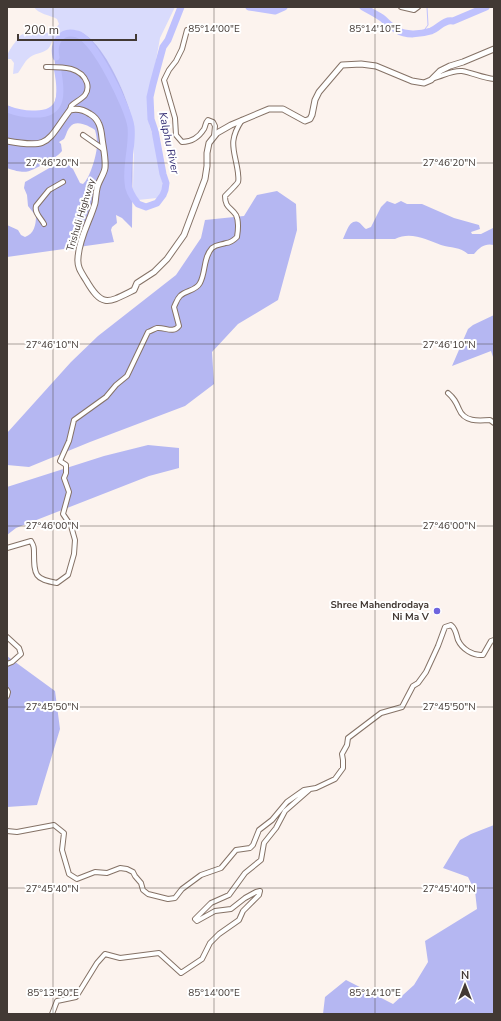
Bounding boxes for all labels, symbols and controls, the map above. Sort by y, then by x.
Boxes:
scale bar [18,16,136,42]
text: 200 m [24,22,59,38]
text: 85°14'00"E [188,22,240,36]
text: 85°14'10"E [349,22,401,36]
water label: Kalphu River [155,111,183,176]
text: 27°46'20"N [25,156,79,170]
text: 27°46'20"N [422,156,476,170]
street label: Trishuli Highway [63,176,99,253]
text: 27°46'10"N [25,338,79,352]
text: 27°46'10"N [422,338,476,352]
text: 27°46'00"N [25,519,79,533]
text: 27°46'00"N [422,519,476,533]
place label: Shree Mahendrodaya Ni Ma V [331,598,430,624]
marker: Shree Mahendrodaya Ni Ma V [432,606,442,616]
text: 27°45'50"N [25,700,79,714]
text: 27°45'50"N [422,700,476,714]
text: 27°45'40"N [25,882,79,896]
text: 27°45'40"N [422,882,476,896]
north arrow [445,965,485,1005]
text: N [461,968,469,983]
text: 85°13'50"E [27,986,79,1000]
text: 85°14'00"E [188,986,240,1000]
text: 85°14'10"E [349,986,401,1000]

